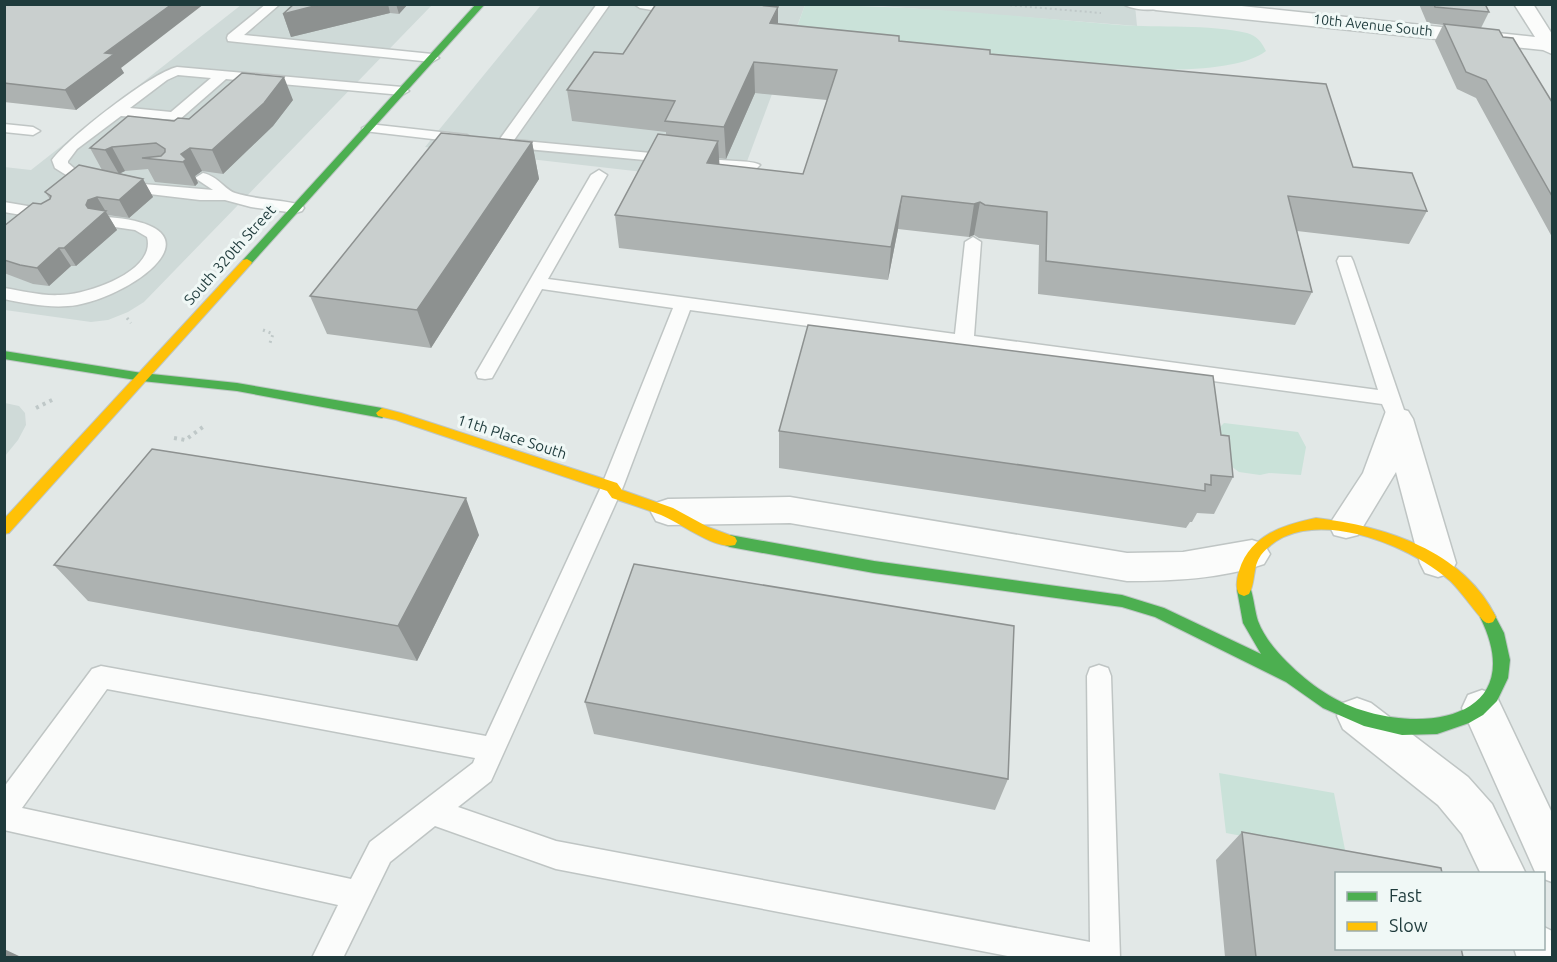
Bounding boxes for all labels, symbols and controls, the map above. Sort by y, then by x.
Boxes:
street label: 10th Avenue South [1313,11,1433,39]
street label: South 320th Street [180,201,279,308]
street label: 11th Place South [455,411,569,462]
legend [1335,872,1545,950]
text: Fast [1389,885,1422,905]
text: Slow [1389,915,1428,935]

